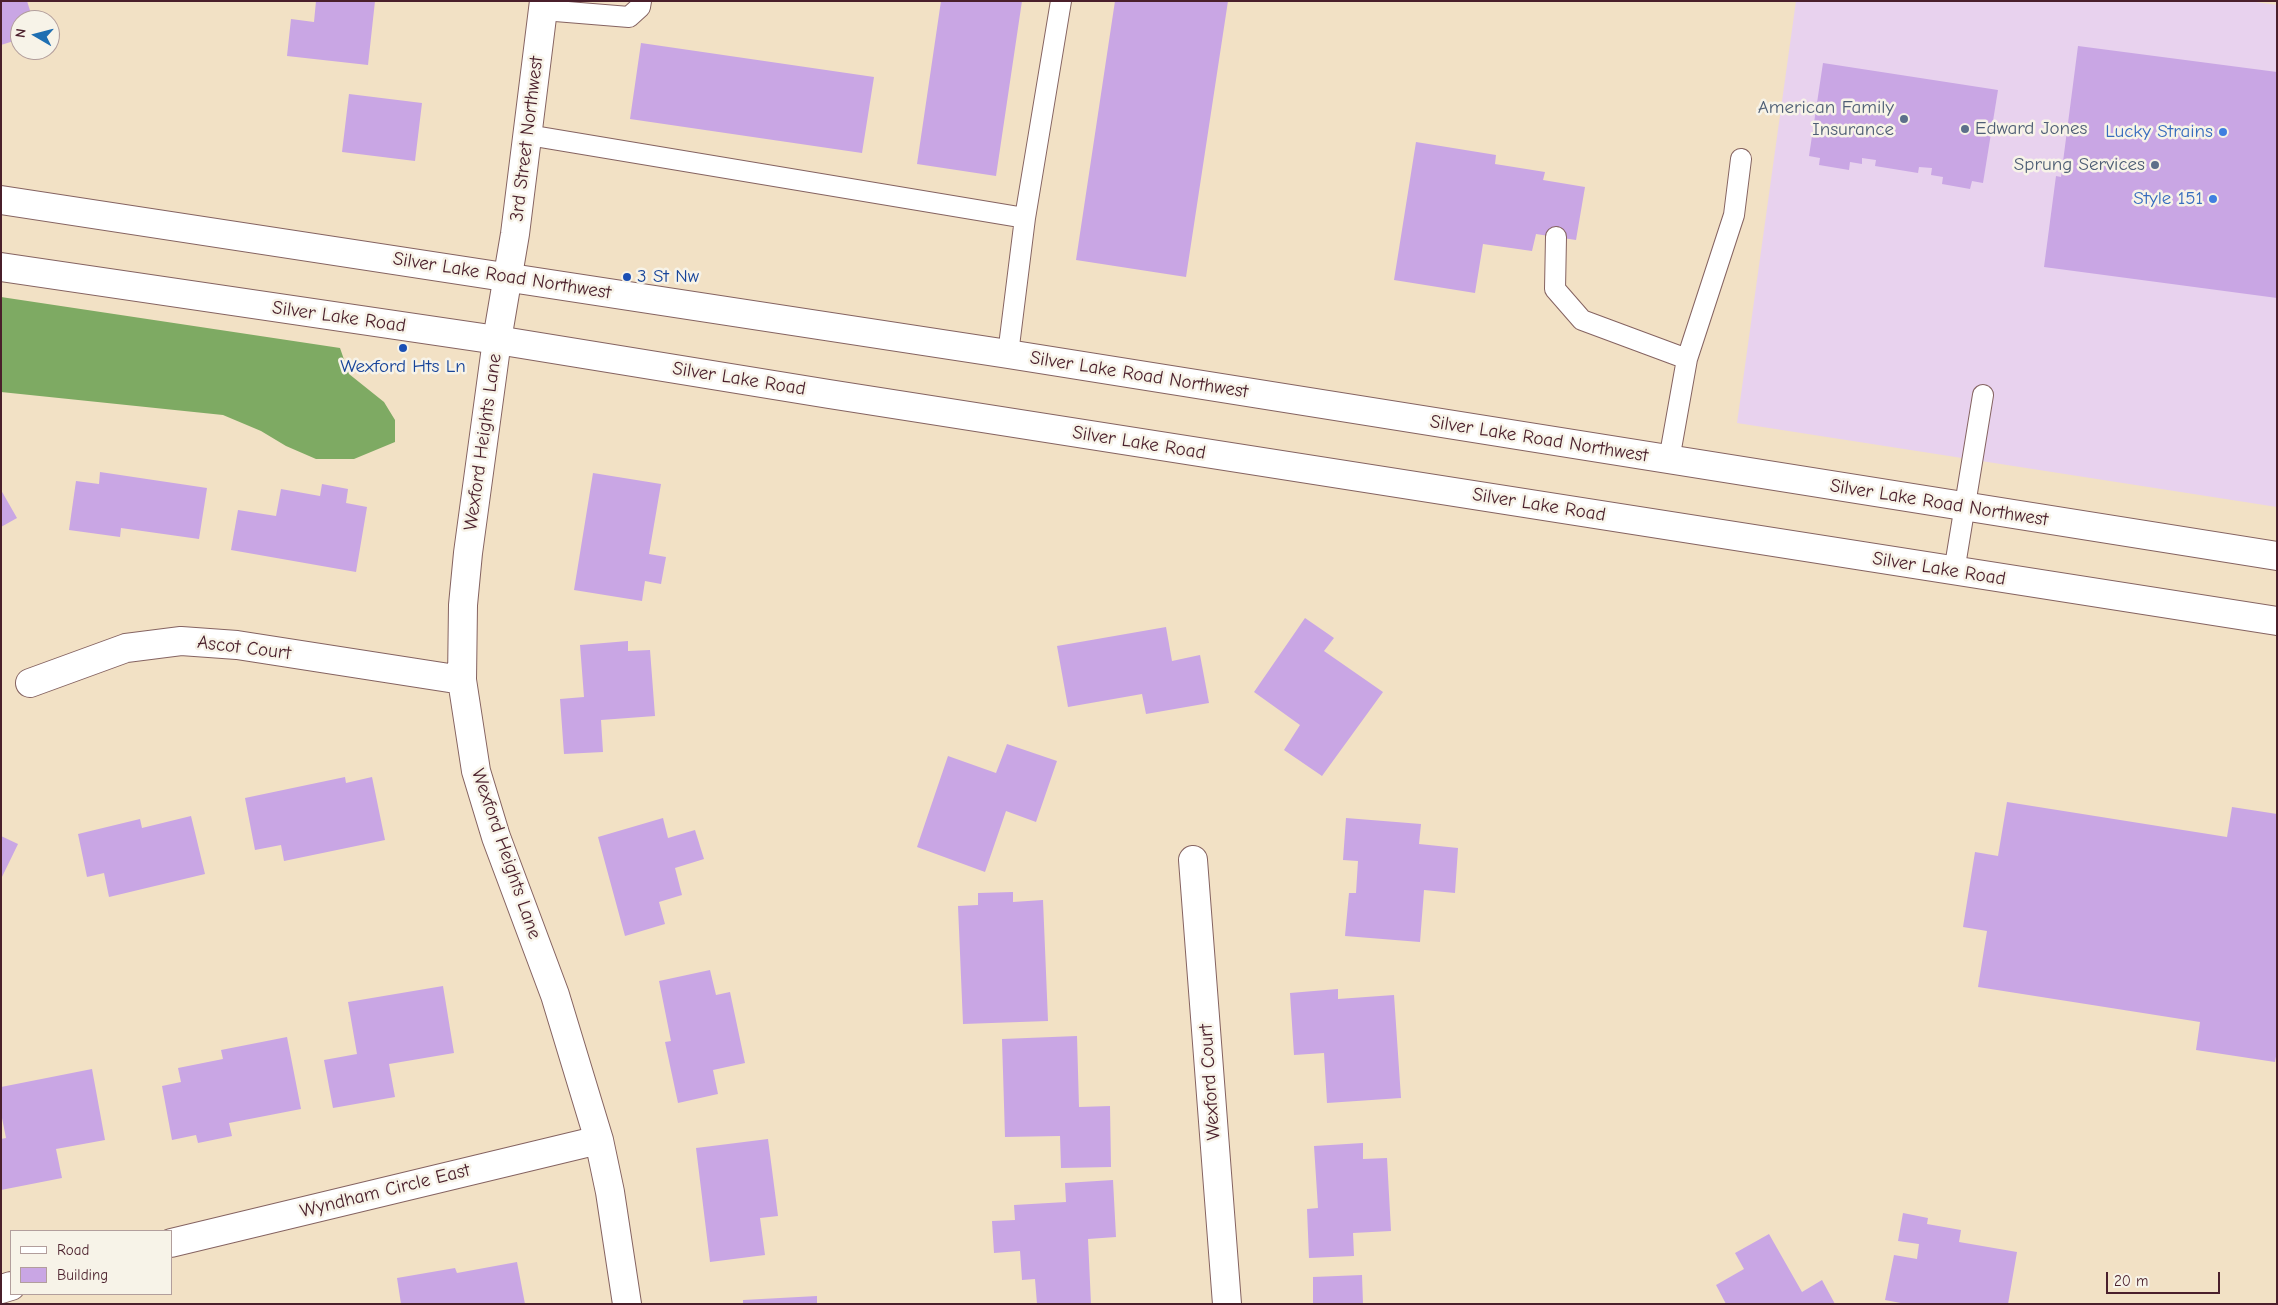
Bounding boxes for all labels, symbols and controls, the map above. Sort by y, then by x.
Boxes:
north arrow [10,10,60,60]
text: N [12,27,30,39]
street label: 3rd Street Northwest [506,55,548,223]
place label: American Family Insurance [1758,97,1894,141]
marker: American Family Insurance [1898,113,1910,125]
place label: Edward Jones [1975,118,2087,140]
place label: Lucky Strains [2105,121,2213,143]
marker: Edward Jones [1959,123,1971,135]
marker: Lucky Strains [2217,126,2229,138]
place label: Sprung Services [2014,154,2145,176]
marker: Sprung Services [2149,159,2161,171]
place label: Style 151 [2133,188,2203,210]
marker: Style 151 [2207,193,2219,205]
street label: Silver Lake Road Northwest [391,247,613,305]
place label: 3 St Nw [637,266,699,288]
marker: 3 St Nw [621,271,633,283]
street label: Silver Lake Road [271,296,407,338]
marker: Wexford Hts Ln [397,342,409,354]
street label: Silver Lake Road Northwest [1028,346,1250,404]
street label: Wexford Heights Lane [459,352,507,532]
place label: Wexford Hts Ln [340,356,466,378]
street label: Silver Lake Road [671,357,807,401]
street label: Silver Lake Road Northwest [1428,410,1650,468]
street label: Silver Lake Road [1071,421,1207,465]
street label: Silver Lake Road Northwest [1828,474,2050,532]
street label: Silver Lake Road [1471,483,1607,527]
street label: Silver Lake Road [1871,547,2007,591]
street label: Ascot Court [196,631,292,665]
street label: Wexford Heights Lane [466,766,546,942]
street label: Wexford Court [1195,1023,1225,1141]
street label: Wyndham Circle East [298,1159,472,1223]
legend [10,1230,172,1295]
text: Road [57,1241,89,1259]
scale bar [2108,1262,2222,1294]
text: Building [57,1266,108,1284]
text: 20 m [2114,1272,2148,1290]

